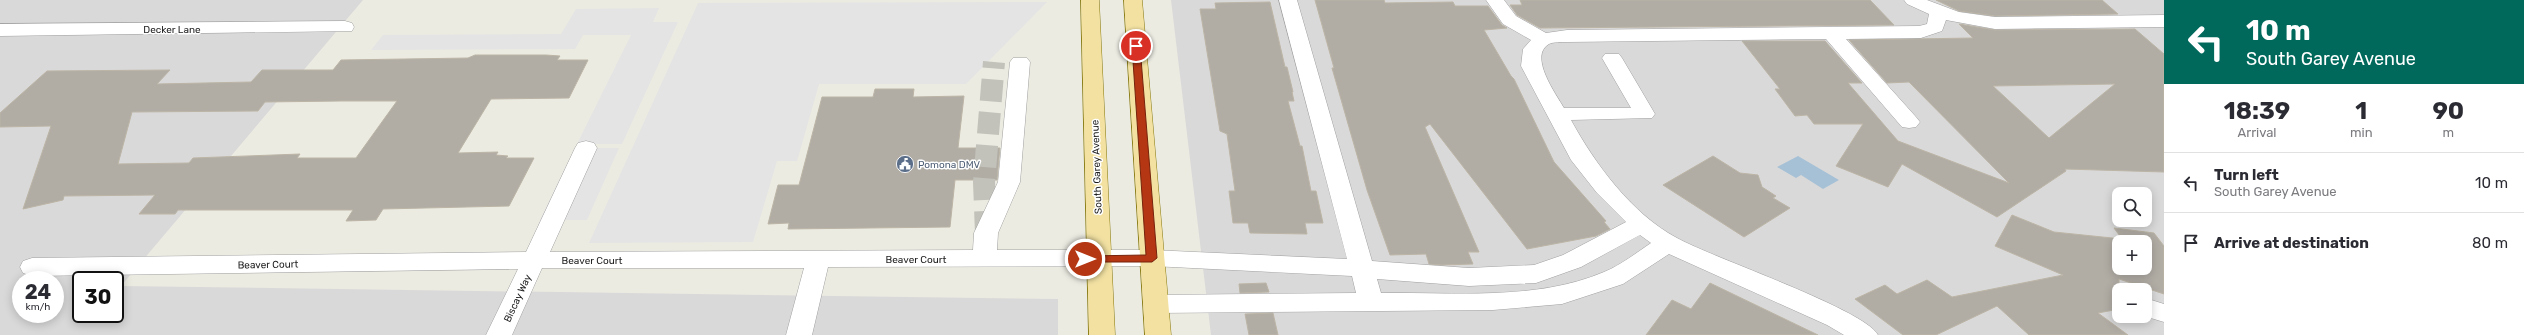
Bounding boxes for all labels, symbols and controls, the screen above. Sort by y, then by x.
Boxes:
text: 10 m [2246,14,2311,47]
icon: left [2180,16,2232,68]
street label: Decker Lane [143,24,201,36]
pin [1119,29,1153,63]
icon: arrive [1125,35,1147,57]
text: South Garey Avenue [2246,48,2416,70]
text: 18:39 [2224,97,2290,125]
text: 1 [2355,97,2367,125]
text: 90 [2432,97,2464,125]
street label: South Garey Avenue [1089,119,1105,214]
text: Arrival [2238,125,2277,140]
text: min [2350,125,2373,140]
text: m [2443,125,2454,140]
public building icon: Pomona DMV [895,154,915,174]
place label: Pomona DMV [918,159,981,171]
text: Turn left [2214,166,2279,184]
icon: left [2180,172,2202,194]
text: 10 m [2475,174,2508,192]
text: South Garey Avenue [2214,184,2337,199]
map controls [2112,187,2152,323]
button: search [2112,187,2152,227]
icon: arrive [2180,232,2202,254]
text: Arrive at destination [2214,234,2369,252]
text: 80 m [2472,234,2508,252]
button: + [2112,235,2152,275]
position arrow [1064,238,1106,280]
street label: Beaver Court [886,254,946,266]
street label: Beaver Court [562,255,622,267]
street label: Beaver Court [238,258,299,272]
speed limit sign: 30 [72,271,124,323]
street label: Biscay Way [502,272,534,324]
text: 24 [25,280,51,304]
button: − [2112,283,2152,323]
text: km/h [26,301,50,313]

